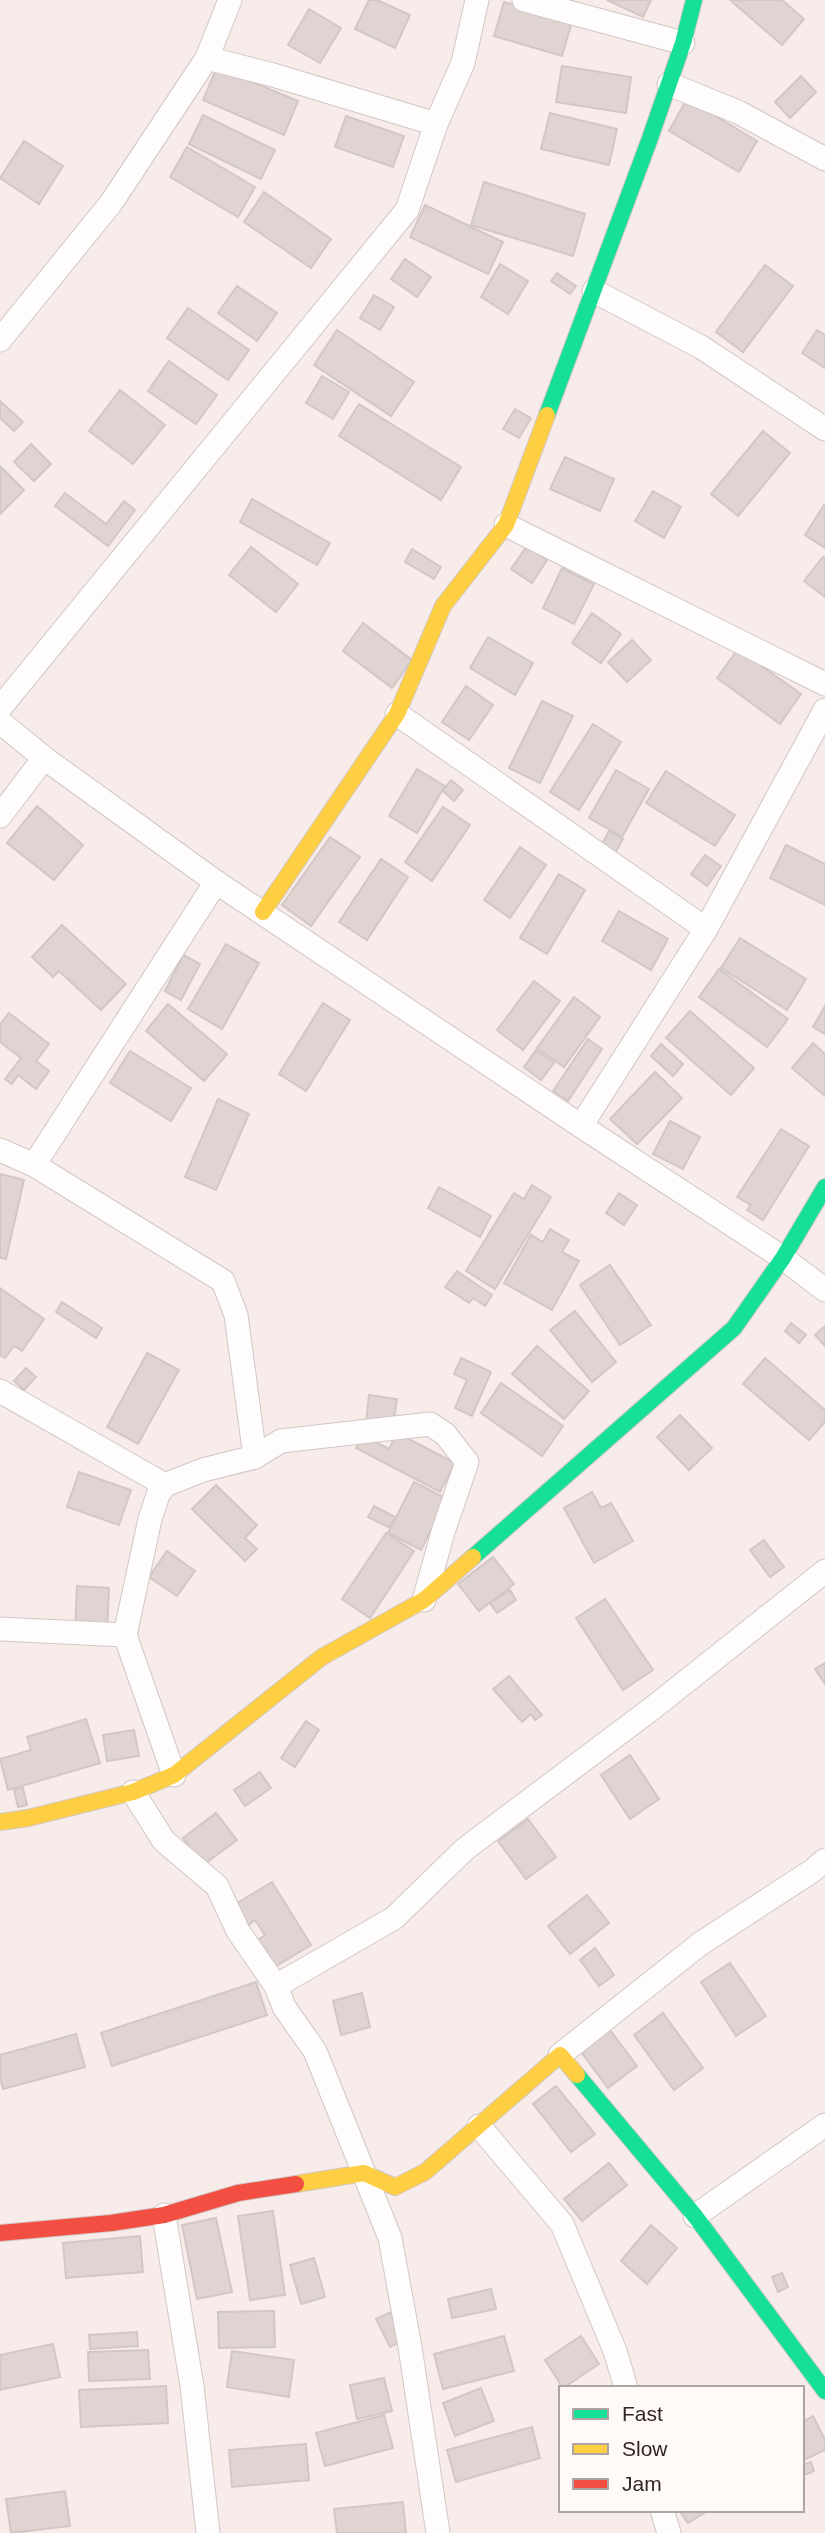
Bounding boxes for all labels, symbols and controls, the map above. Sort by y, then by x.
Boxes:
legend [559,2386,804,2512]
text: Fast [622,2402,663,2425]
text: Slow [622,2437,668,2460]
text: Jam [622,2472,662,2495]

